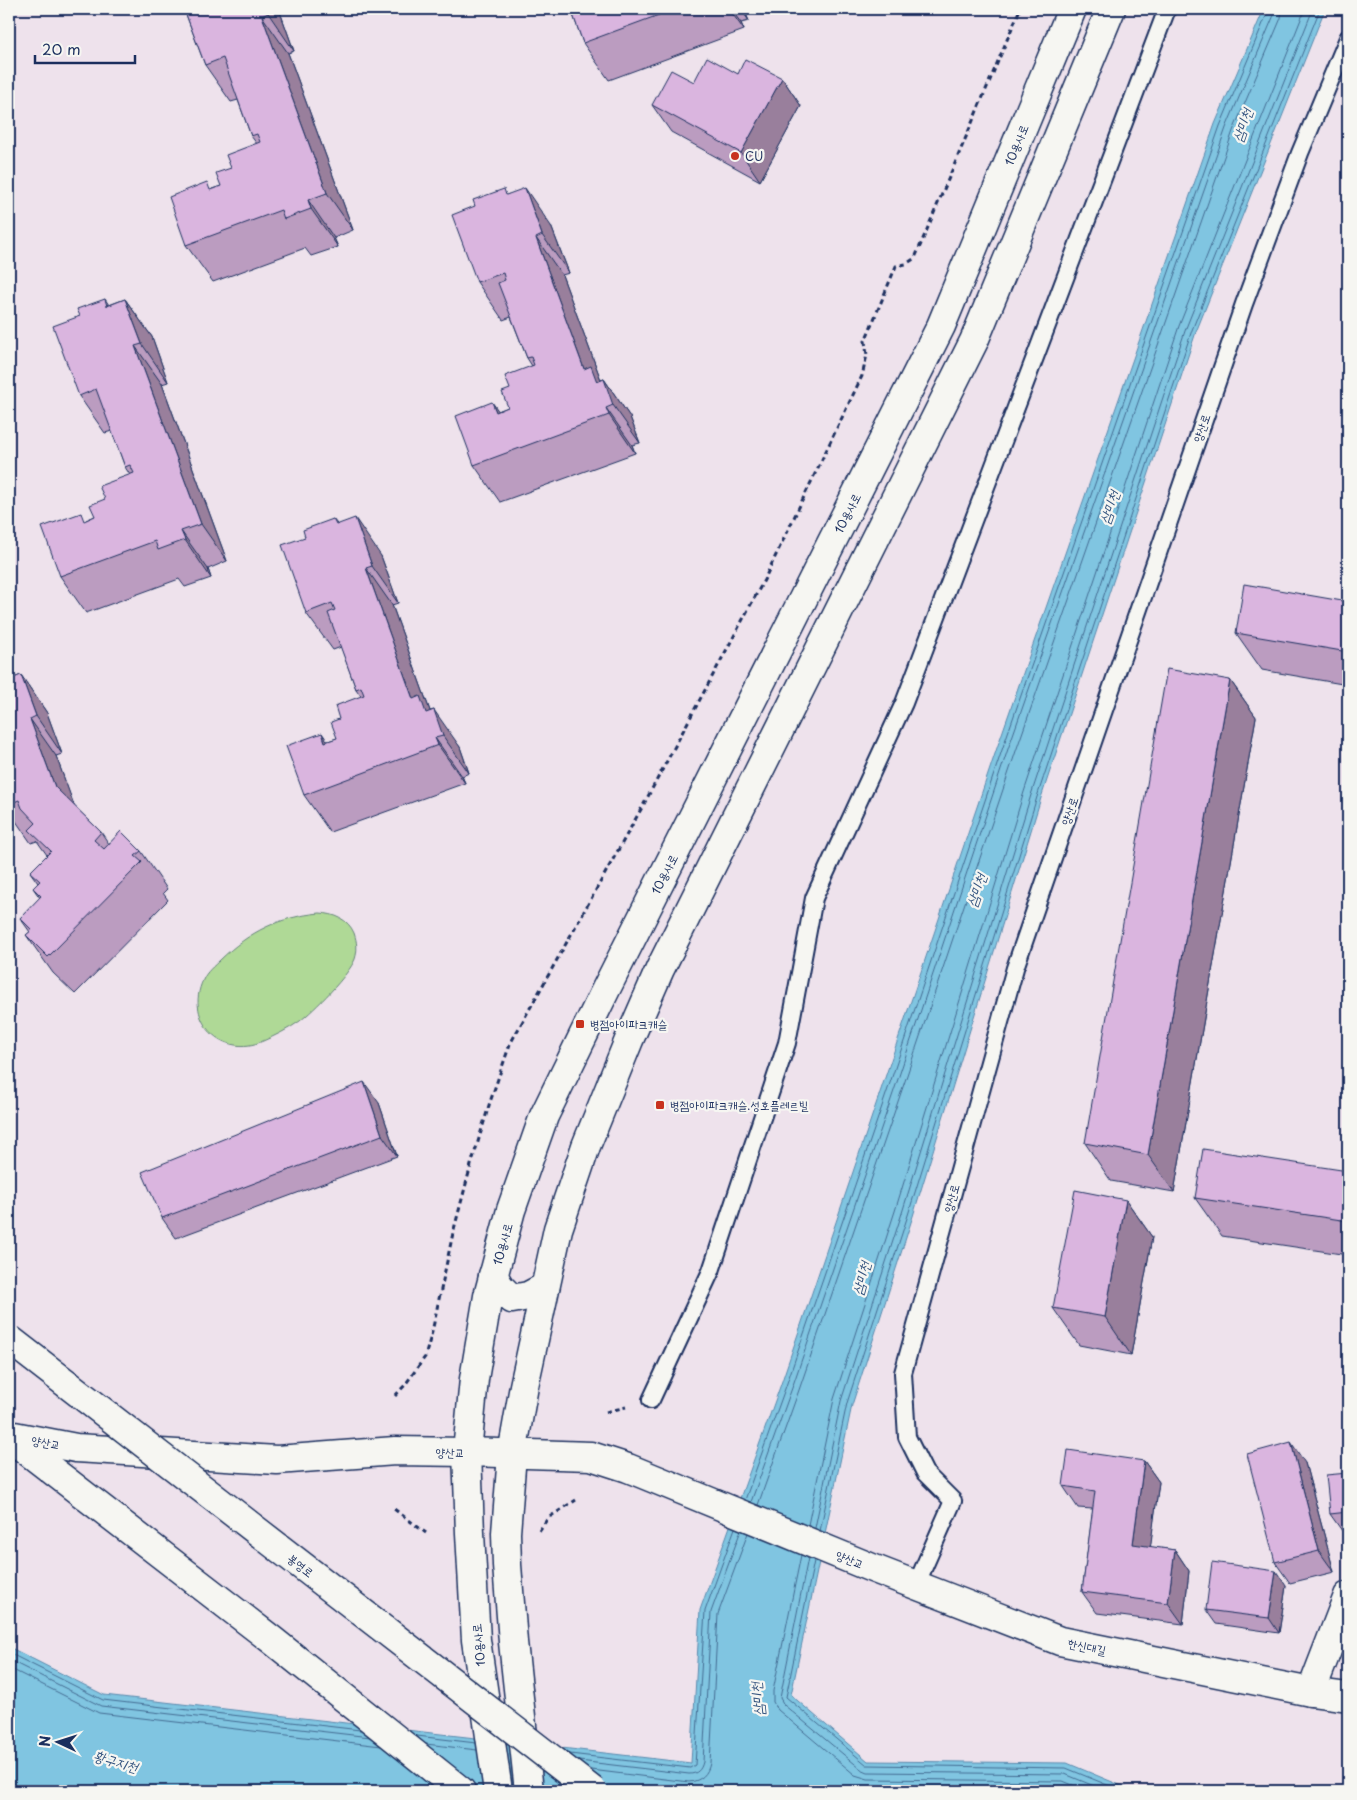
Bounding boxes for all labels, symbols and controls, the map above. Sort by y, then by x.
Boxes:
scale bar [35,32,135,64]
text: 20 m [42,37,81,60]
water label: 삼미천 [1227,104,1258,144]
street label: 10용사로 [1000,122,1032,168]
place label: CU [745,147,763,165]
marker: CU [729,150,741,162]
street label: 양산로 [1188,411,1214,445]
water label: 삼미천 [1094,486,1125,526]
street label: 10용사로 [829,490,865,536]
street label: 양산로 [1056,794,1082,828]
street label: 10용사로 [646,851,682,897]
water label: 삼미천 [961,869,992,909]
place label: 병점아이파크캐슬 [590,1015,668,1033]
marker: 병점아이파크캐슬 [574,1018,586,1030]
place label: 병점아이파크캐슬.성호플레르빌 [670,1096,809,1114]
marker: 병점아이파크캐슬.성호플레르빌 [654,1099,666,1111]
street label: 양산로 [939,1182,963,1214]
street label: 10용사로 [488,1221,516,1267]
water label: 삼미천 [846,1257,876,1297]
street label: 양산교 [30,1430,62,1454]
street label: 양산교 [435,1443,465,1461]
street label: 양산교 [833,1545,867,1573]
street label: 봉영로 [284,1549,318,1581]
street label: 10용사로 [467,1623,489,1667]
street label: 한신대길 [1066,1633,1108,1659]
water label: 삼미천 [745,1679,769,1717]
north arrow [32,1718,82,1768]
text: N [34,1735,55,1747]
water label: 황구지천 [91,1745,142,1778]

